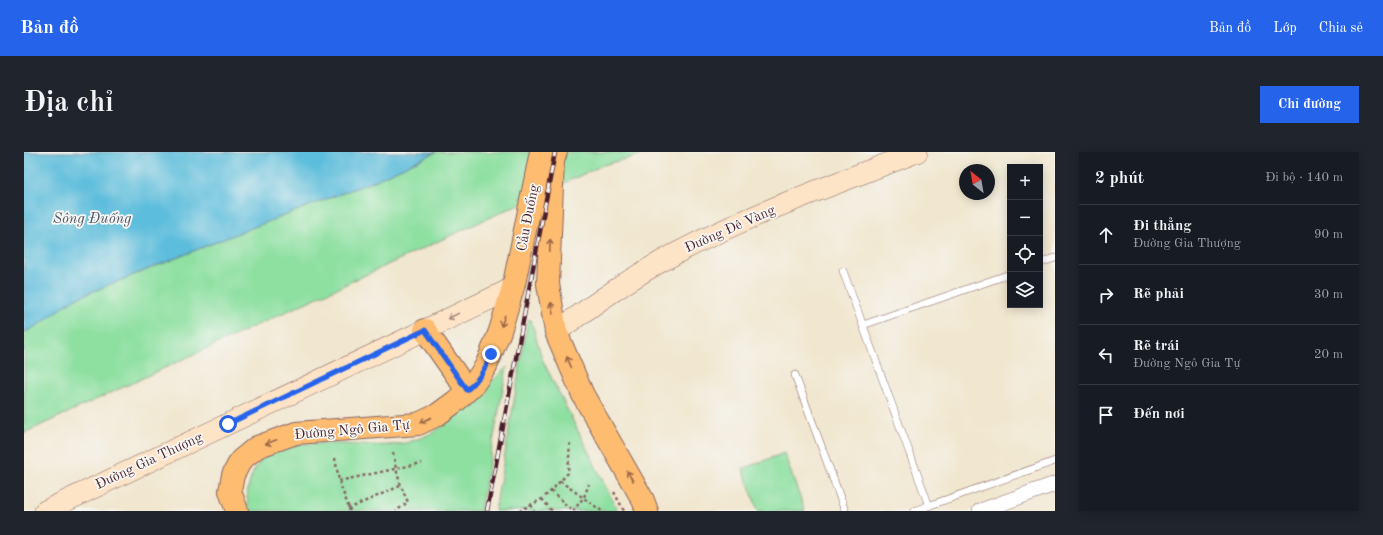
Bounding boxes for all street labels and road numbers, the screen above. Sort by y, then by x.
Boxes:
street label: Cầu Đuống [513,182,541,253]
street label: Đường Đê Vàng [683,203,778,255]
street label: Đường Ngô Gia Tự [294,418,411,442]
street label: Đường Gia Thượng [93,430,205,492]

